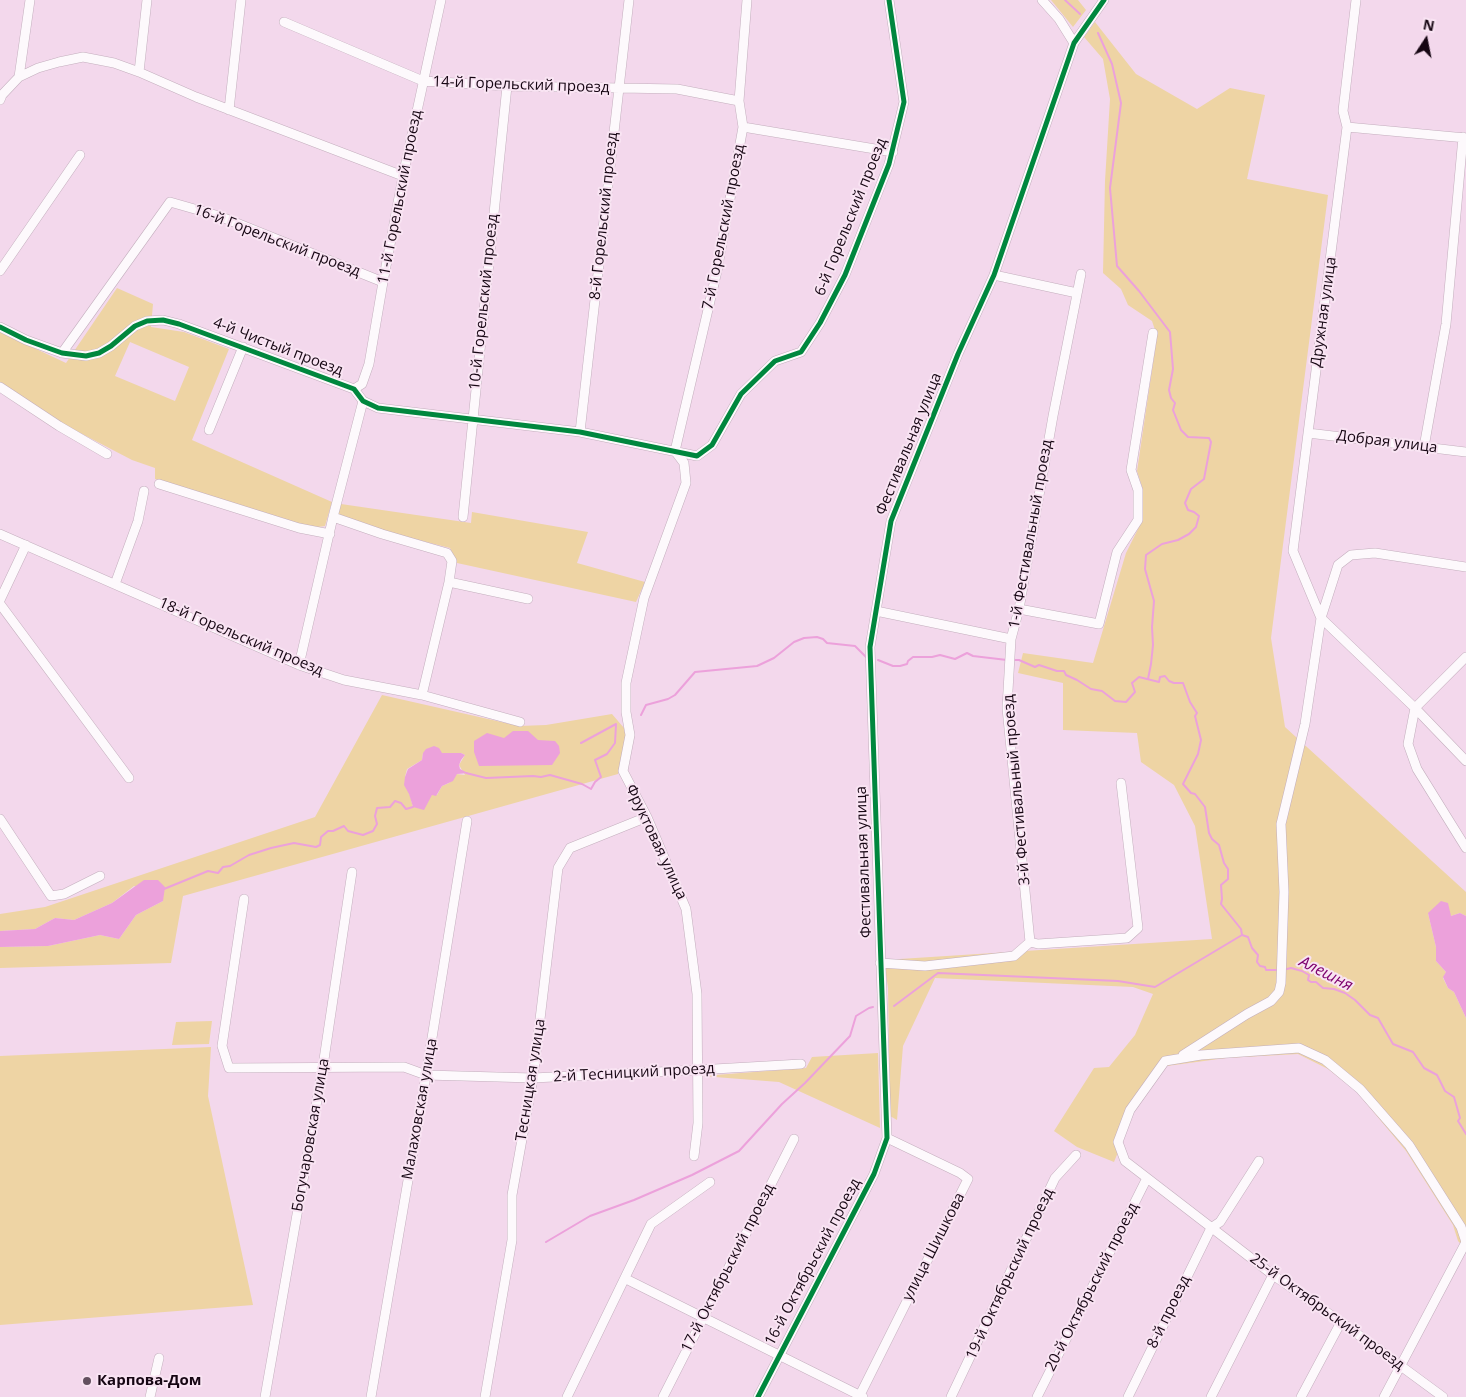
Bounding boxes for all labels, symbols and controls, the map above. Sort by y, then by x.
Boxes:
text: N [1422,14,1436,35]
north arrow [1401,15,1451,65]
street label: 14-й Горельский проезд [432,73,610,97]
street label: 11-й Горельский проезд [374,108,426,286]
street label: 8-й Горельский проезд [586,131,622,301]
street label: 6-й Горельский проезд [811,136,891,298]
street label: 7-й Горельский проезд [699,143,749,311]
street label: 16-й Горельский проезд [191,201,363,281]
street label: 10-й Горельский проезд [466,213,502,391]
street label: Дружная улица [1307,256,1341,368]
street label: 4-й Чистый проезд [210,314,346,380]
street label: Фестивальная улица [872,370,946,518]
street label: Добрая улица [1336,427,1438,457]
street label: 1-й Фестивальный проезд [1005,438,1057,630]
street label: 18-й Горельский проезд [156,594,326,680]
street label: 3-й Фестивальный проезд [1000,694,1034,886]
street label: Фруктовая улица [621,782,691,902]
street label: Фестивальная улица [852,786,876,938]
water label: Алешня [1296,952,1356,996]
street label: Тесницкая улица [512,1017,550,1143]
street label: Малаховская улица [399,1037,441,1181]
street label: Богучаровская улица [289,1057,333,1213]
street label: 2-й Тесницкий проезд [553,1060,715,1086]
street label: 16-й Октябрьский проезд [761,1175,865,1349]
street label: 17-й Октябрьский проезд [678,1181,778,1355]
street label: 19-й Октябрьский проезд [962,1186,1058,1362]
street label: улица Шишкова [899,1190,969,1304]
street label: 20-й Октябрьский проезд [1042,1200,1142,1374]
street label: 25-й Октябрьский проезд [1246,1250,1408,1374]
street label: 8-й проезд [1144,1273,1194,1351]
place label: Карпова-Дом [97,1372,201,1390]
marker: Карпова-Дом [81,1375,93,1387]

